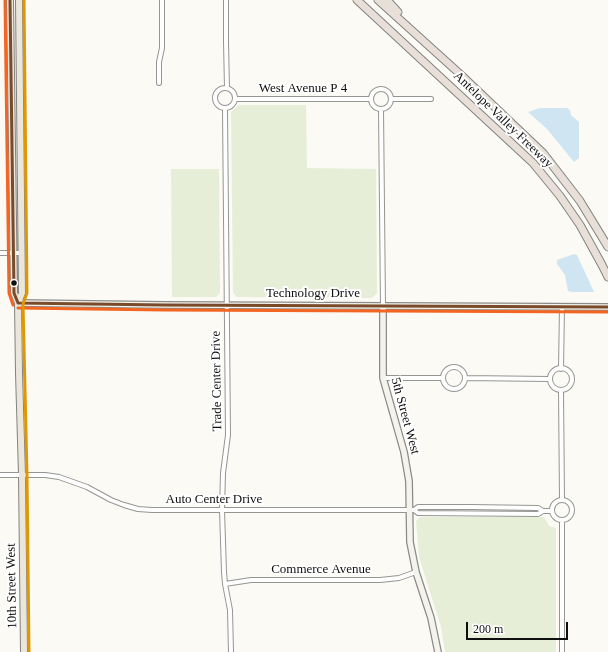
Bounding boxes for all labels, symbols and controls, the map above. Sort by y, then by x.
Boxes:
street label: Antelope Valley Freeway [450,68,556,172]
street label: West Avenue P 4 [259,81,347,97]
unlabelled marker [9,278,19,288]
street label: Technology Drive [266,286,360,302]
street label: Trade Center Drive [208,331,226,431]
street label: 5th Street West [387,376,423,456]
street label: Auto Center Drive [166,492,262,508]
street label: 10th Street West [3,543,21,629]
street label: Commerce Avenue [271,562,371,578]
scale bar [468,614,570,640]
text: 200 m [473,622,503,636]

